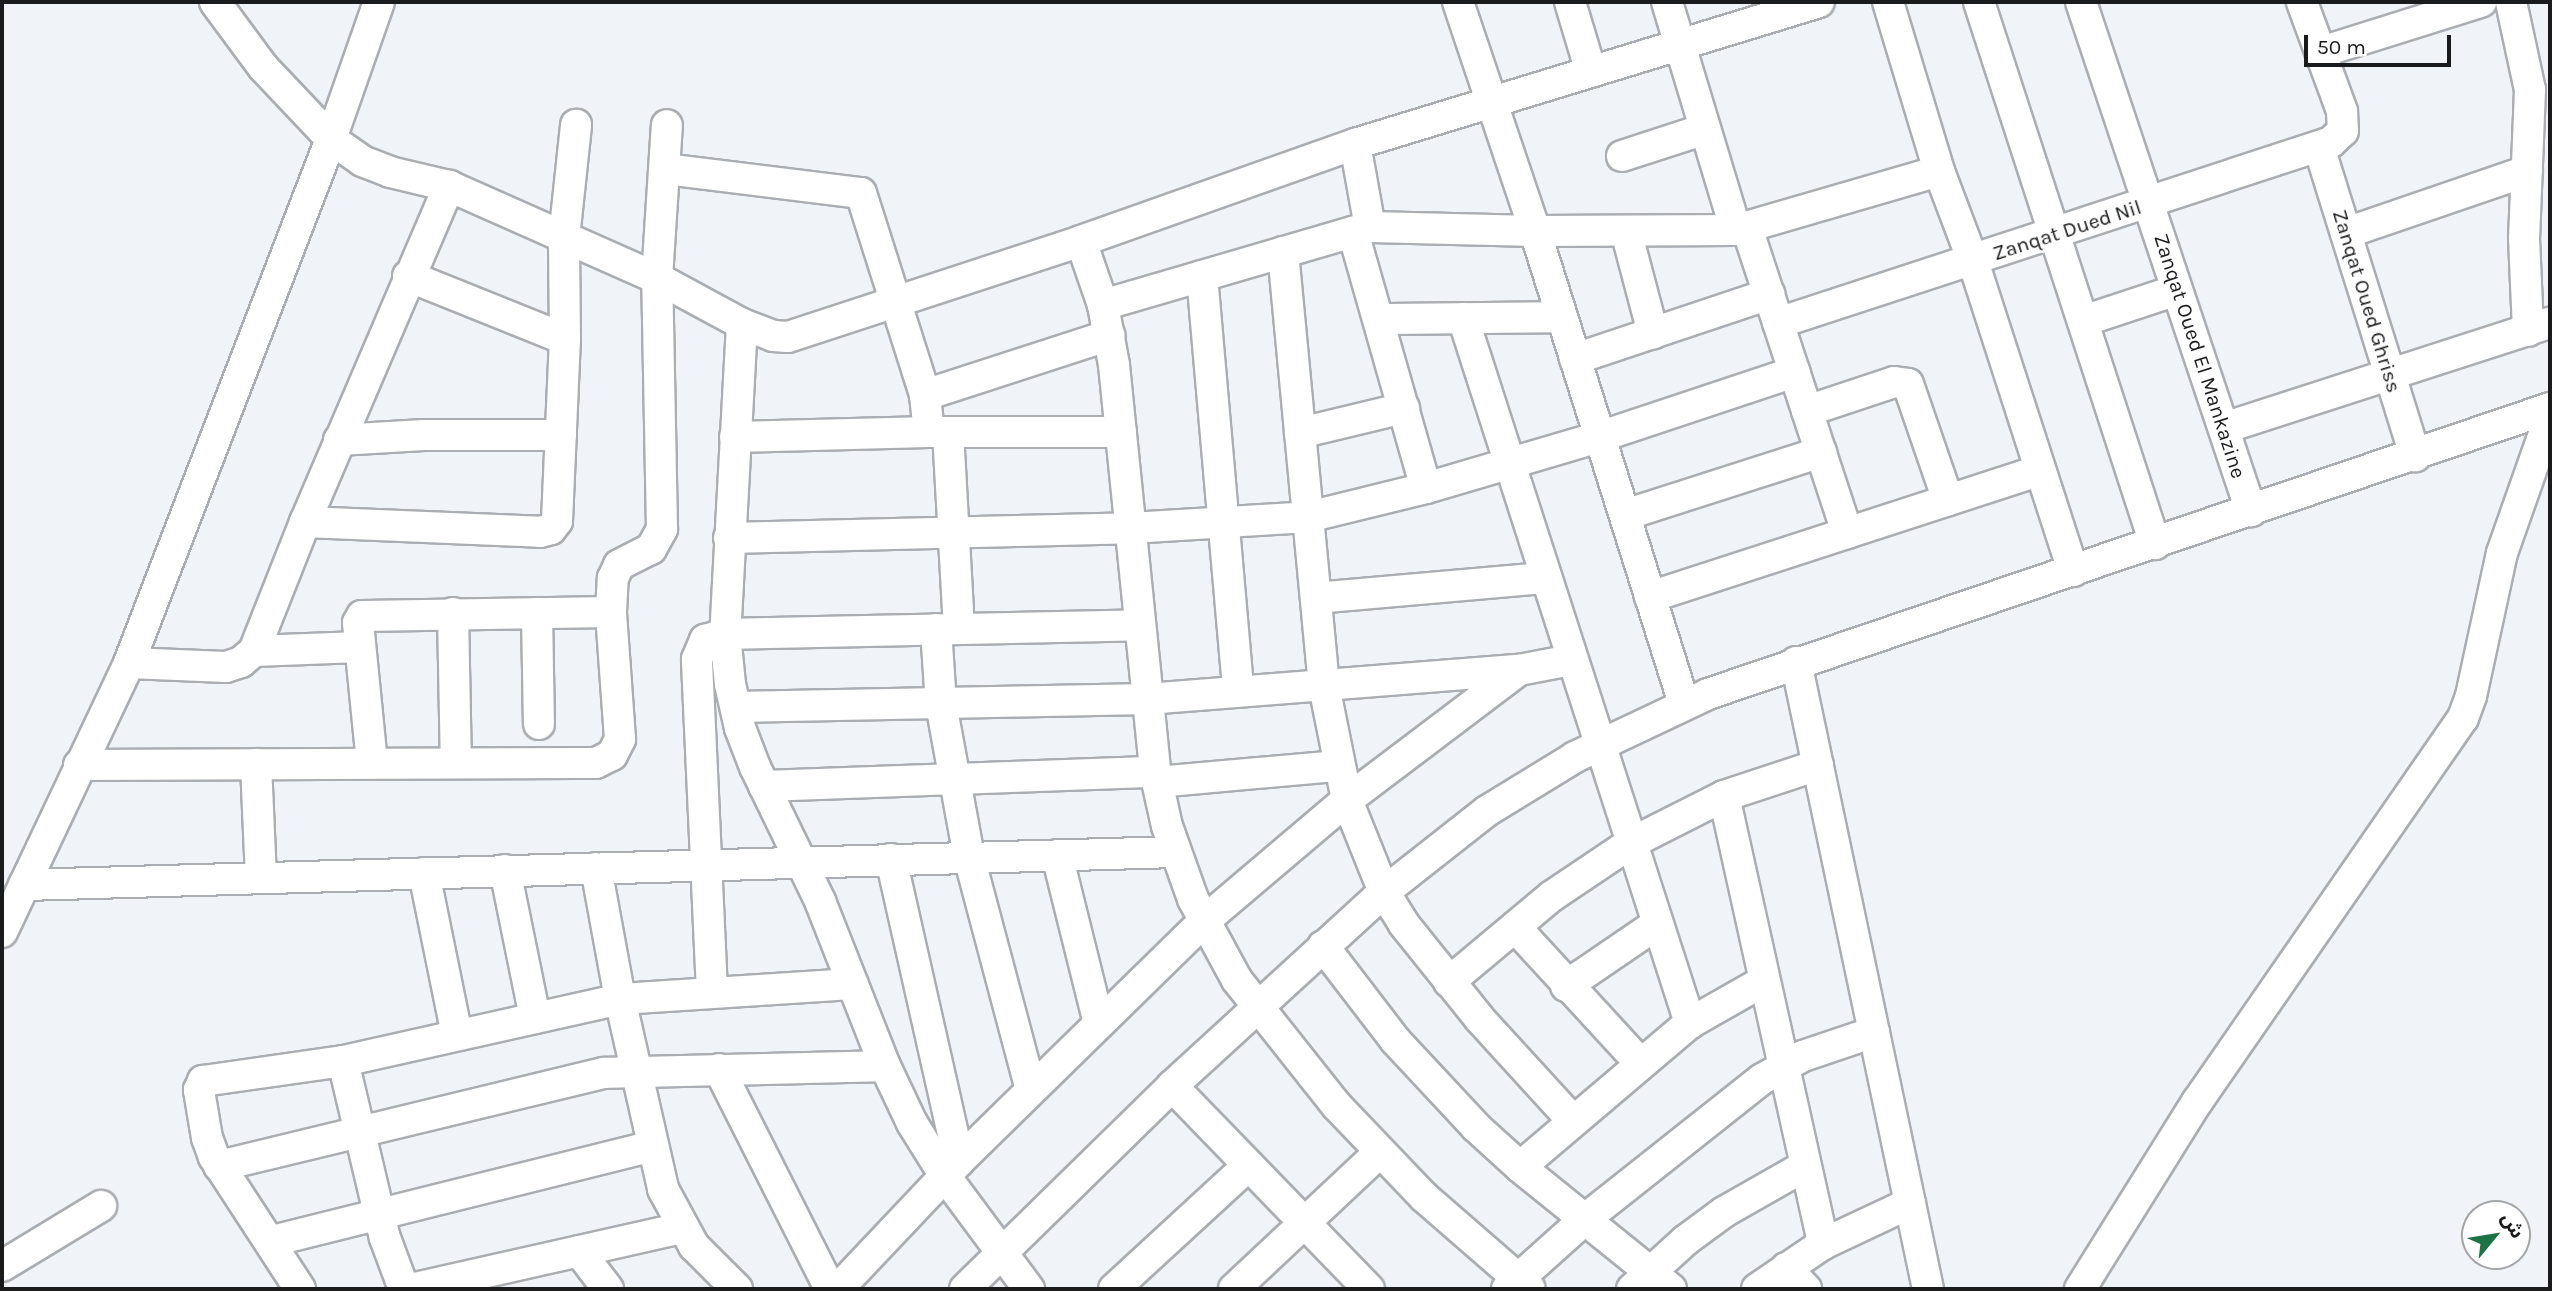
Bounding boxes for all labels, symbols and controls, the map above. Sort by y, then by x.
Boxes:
scale bar [2307,21,2454,65]
text: 50 m [2317,35,2366,59]
street label: Zanqat Dued Nil [1990,194,2144,266]
street label: Zanqat Oued Ghriss [2327,206,2407,396]
street label: Zanqat Oued El Mankazine [2149,231,2251,481]
north arrow [2461,1200,2531,1270]
text: ش [2496,1209,2528,1242]

